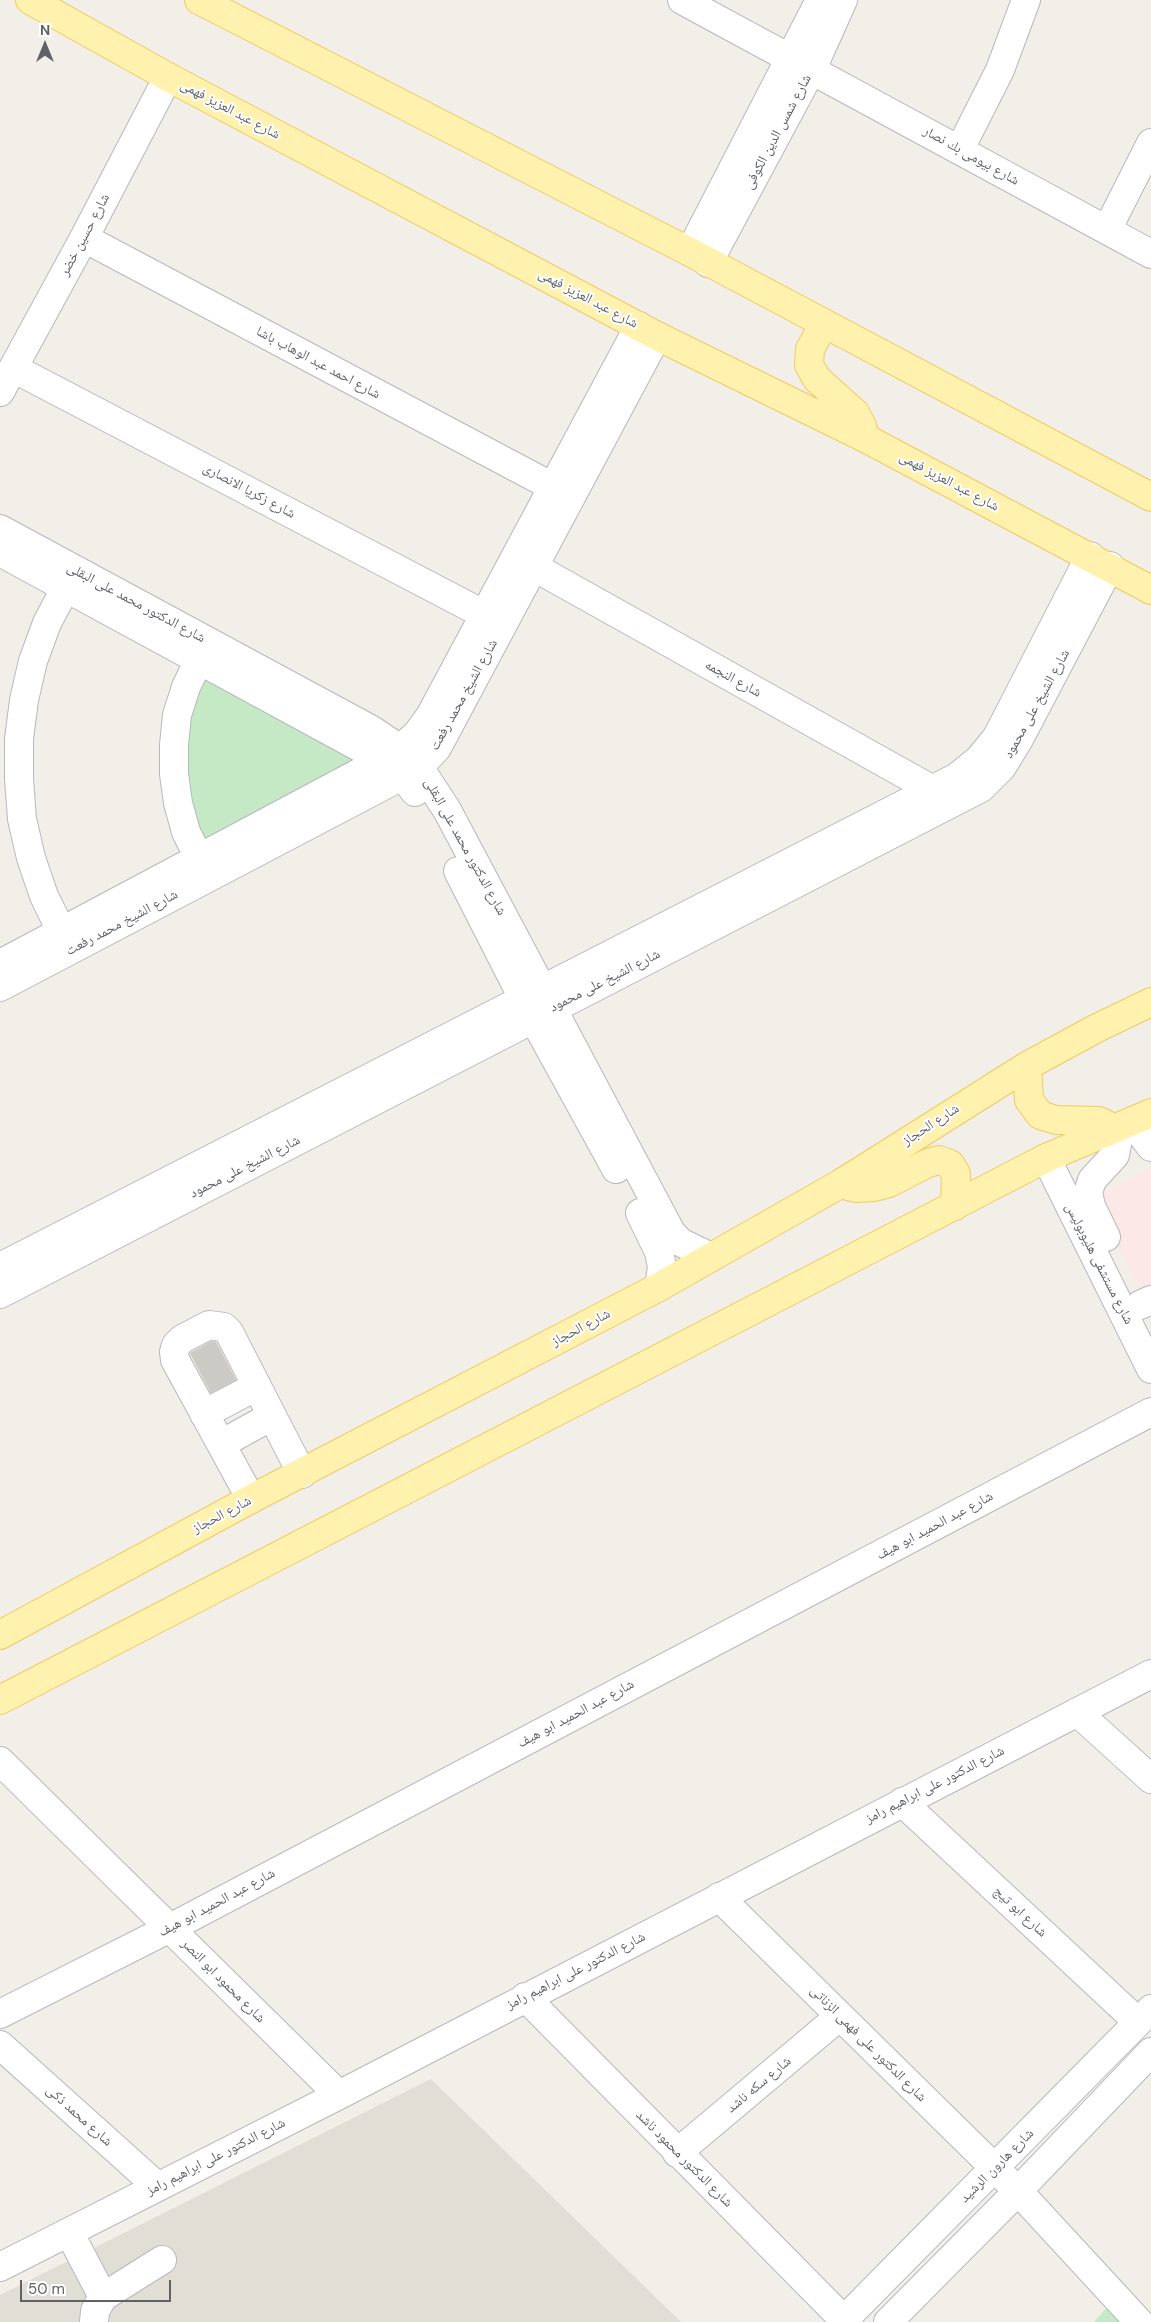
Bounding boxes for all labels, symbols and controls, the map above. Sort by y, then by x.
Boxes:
north arrow [20,20,70,70]
text: N [40,21,50,39]
street label: شارع شمس الدين الكوفى [741,72,815,192]
street label: شارع عبد العزيز فهمى [177,77,283,143]
street label: شارع بيومى بك نصار [920,123,1022,189]
street label: شارع حسين خضر [56,191,114,279]
street label: شارع عبد العزيز فهمى [535,266,641,332]
street label: شارع احمد عبد الوهاب باشا [253,323,383,403]
street label: شارع عبد العزيز فهمى [896,449,1002,515]
street label: شارع زكريا الانصارى [200,460,298,522]
street label: شارع الدكتور محمد على البقلى [64,559,208,647]
street label: شارع الشيخ محمد رفعت [427,637,501,753]
street label: شارع الشيخ على محمود [1000,647,1074,761]
street label: شارع النجمه [702,657,764,701]
street label: شارع الدكتور محمد على البقلى [420,775,510,919]
street label: شارع الشيخ محمد رفعت [63,886,181,960]
street label: شارع الشيخ على محمود [547,946,663,1016]
street label: شارع الحجاز [899,1100,963,1150]
street label: شارع الشيخ على محمود [187,1132,303,1202]
street label: شارع مستشفى هليوبوليس [1061,1201,1137,1327]
street label: شارع الحجاز [549,1306,613,1350]
street label: شارع عبد الحميد ابو هيف [874,1488,996,1564]
street label: شارع الحجاز [190,1493,254,1537]
street label: شارع عبد الحميد ابو هيف [515,1676,637,1752]
street label: شارع الدكتور على ابراهيم رامز [863,1743,1007,1827]
street label: شارع عبد الحميد ابو هيف [156,1865,278,1941]
street label: شارع ابو تيج [990,1883,1050,1941]
street label: شارع الدكتور على ابراهيم رامز [504,1929,648,2013]
street label: شارع محمود ابو النصر [177,1935,269,2027]
street label: شارع الدكتور على فهمى الزناتى [806,1982,930,2106]
street label: شارع سكه ناشد [723,2053,795,2117]
street label: شارع محمد ذكى [42,2082,116,2150]
street label: شارع الدكتور محمود ناشد [632,2107,736,2211]
street label: شارع الدكتور على ابراهيم رامز [144,2115,288,2199]
street label: شارع هارون الرشيد [957,2126,1037,2206]
scale bar [22,2270,174,2302]
text: 50 m [28,2279,65,2299]

